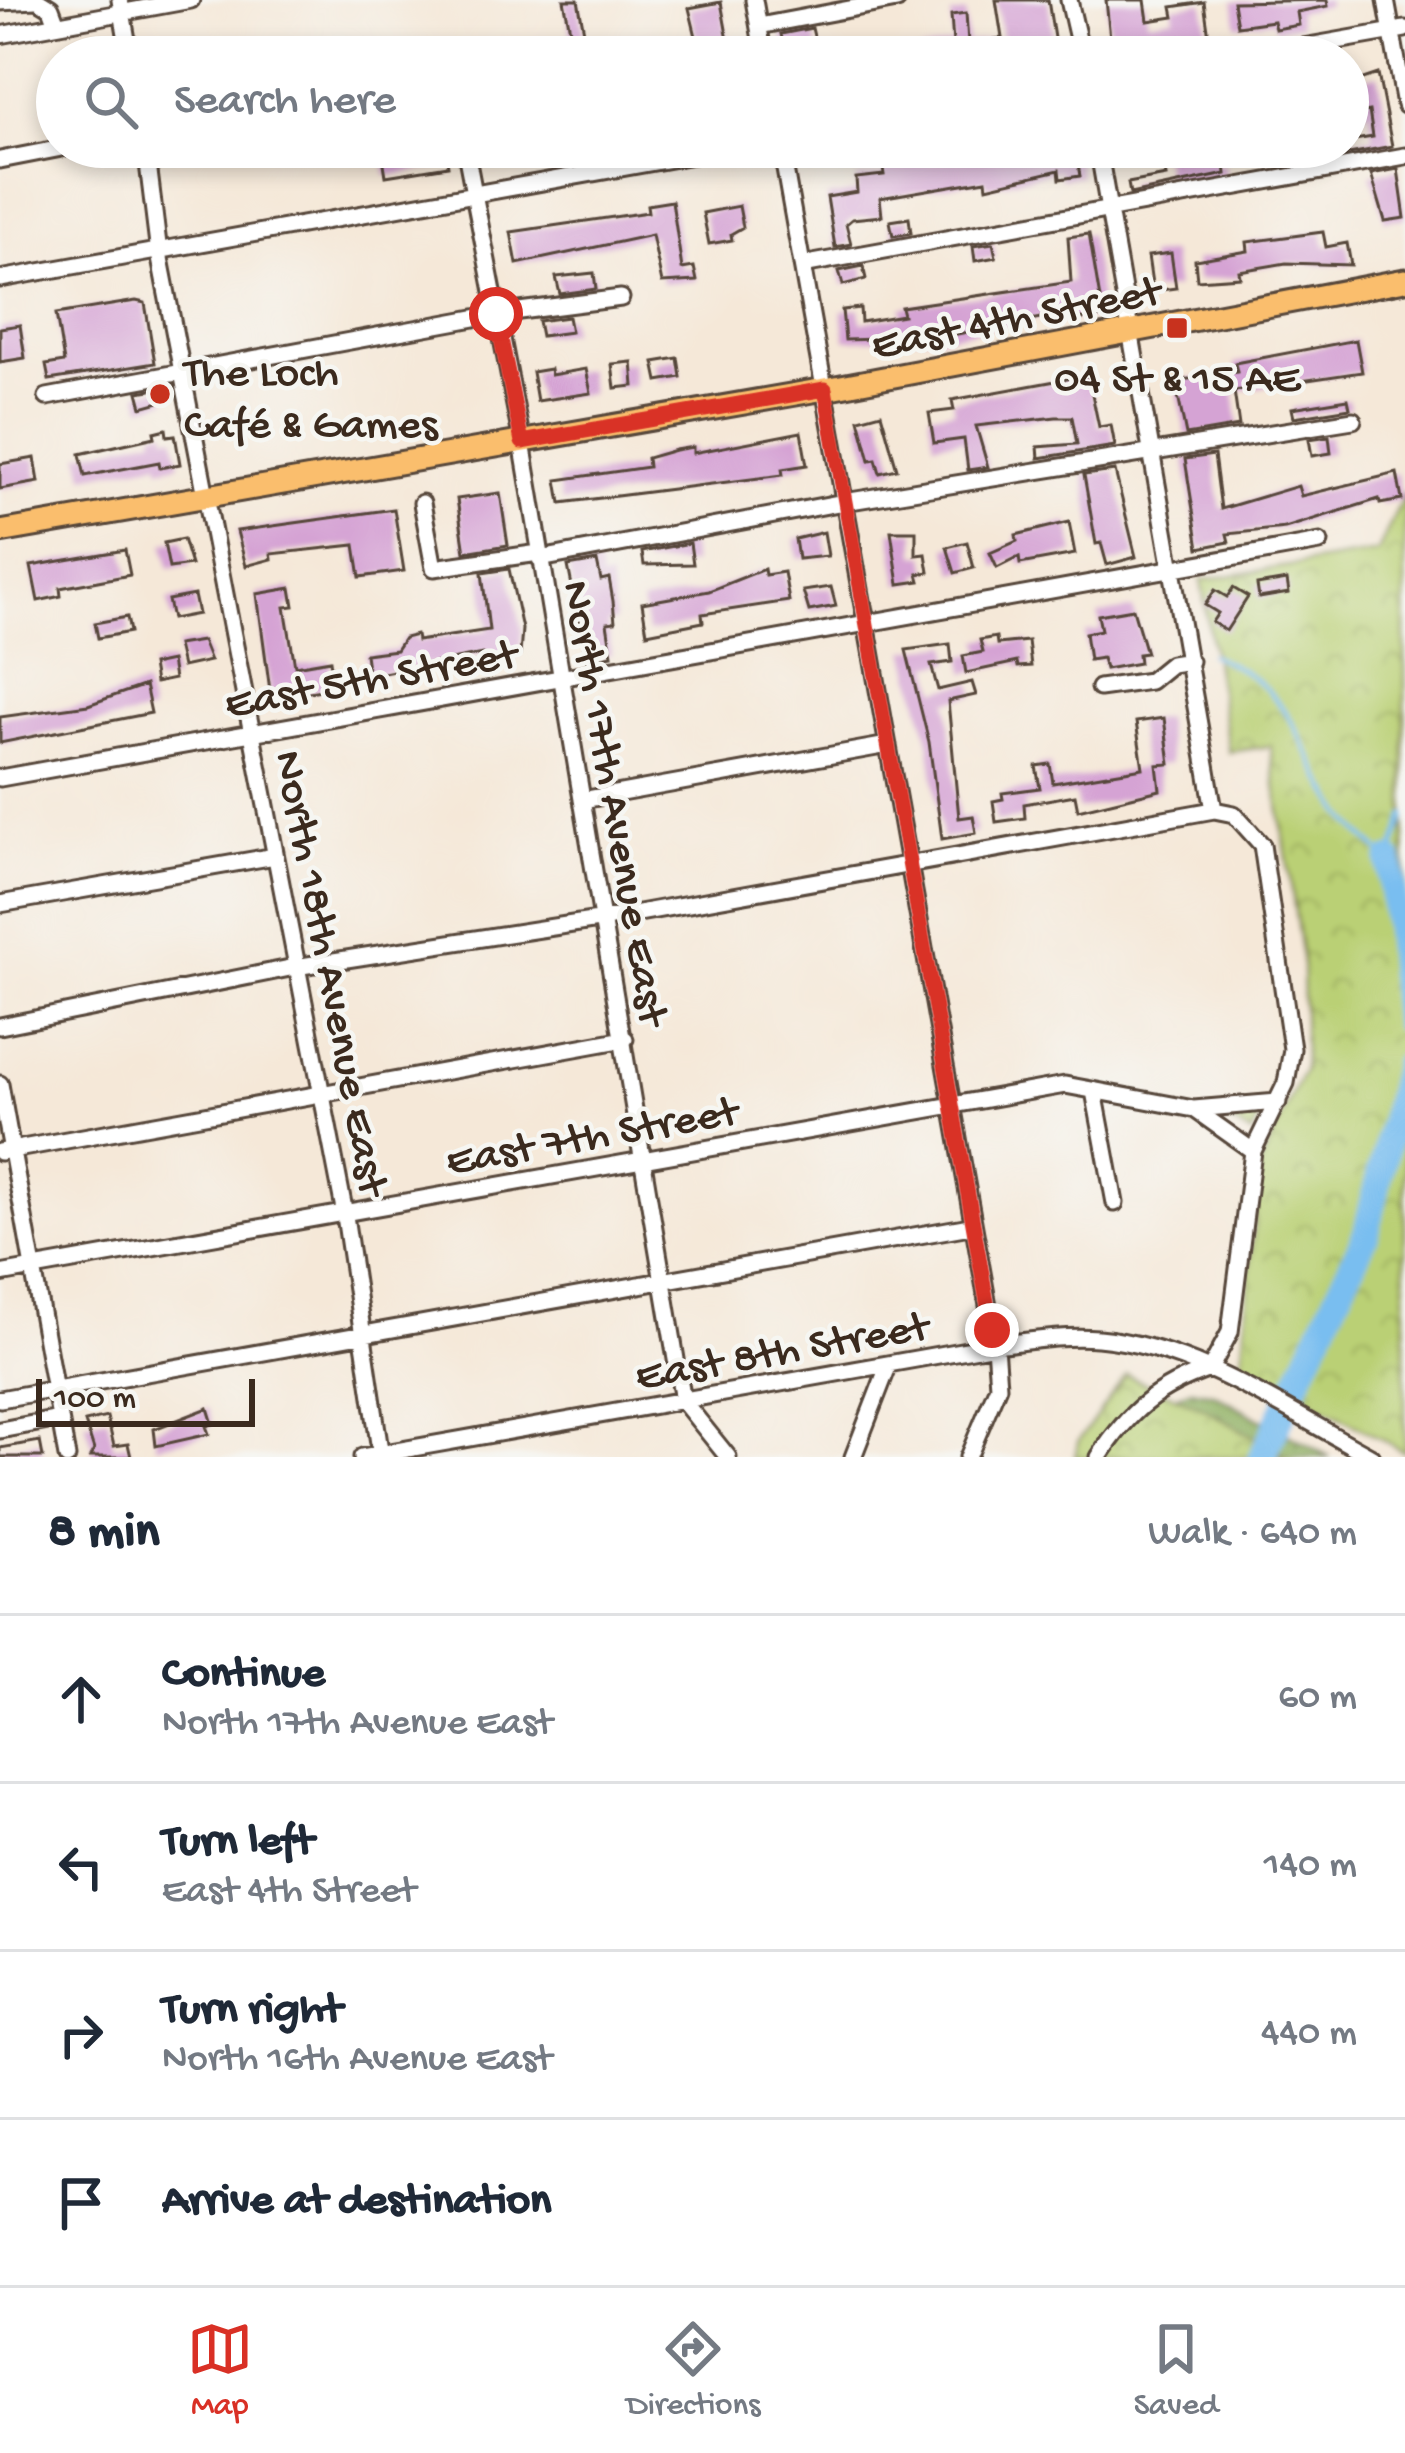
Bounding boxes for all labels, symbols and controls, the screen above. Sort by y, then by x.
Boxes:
search box [36,36,1369,168]
icon: search [78,69,144,135]
text: Search here [174,76,396,129]
street label: East 4th Street [868,267,1169,375]
route start [469,287,523,341]
marker: 04 St & 15 AE [1164,315,1190,341]
place label: The Loch Café & Games [181,349,439,454]
place label: 04 St & 15 AE [1054,355,1302,408]
marker: The Loch Café & Games [147,381,173,407]
street label: North 17th Avenue East [546,577,677,1033]
street label: East 5th Street [221,630,525,734]
street label: North 18th Avenue East [259,747,397,1204]
street label: East 7th Street [442,1087,746,1191]
street label: East 8th Street [632,1302,936,1406]
route end [965,1303,1019,1357]
scale bar [36,1373,255,1426]
text: 100 m [54,1381,136,1419]
text: 8 min [48,1505,160,1565]
text: Walk · 640 m [1148,1512,1357,1558]
text: Continue [162,1649,325,1702]
icon: ahead [48,1666,114,1732]
text: 60 m [1278,1676,1357,1722]
text: North 17th Avenue East [162,1702,553,1748]
text: Turn left [162,1817,314,1870]
icon: left [48,1834,114,1900]
text: 140 m [1264,1844,1357,1890]
text: East 4th Street [162,1870,416,1916]
text: Turn right [162,1985,342,2038]
icon: right [48,2002,114,2068]
text: 440 m [1261,2012,1357,2058]
text: North 16th Avenue East [162,2038,552,2084]
icon: arrive [48,2170,114,2236]
text: Arrive at destination [162,2176,551,2229]
tab: Map [187,2316,253,2426]
tab: Directions [626,2316,760,2426]
tab: Saved [1134,2316,1218,2426]

